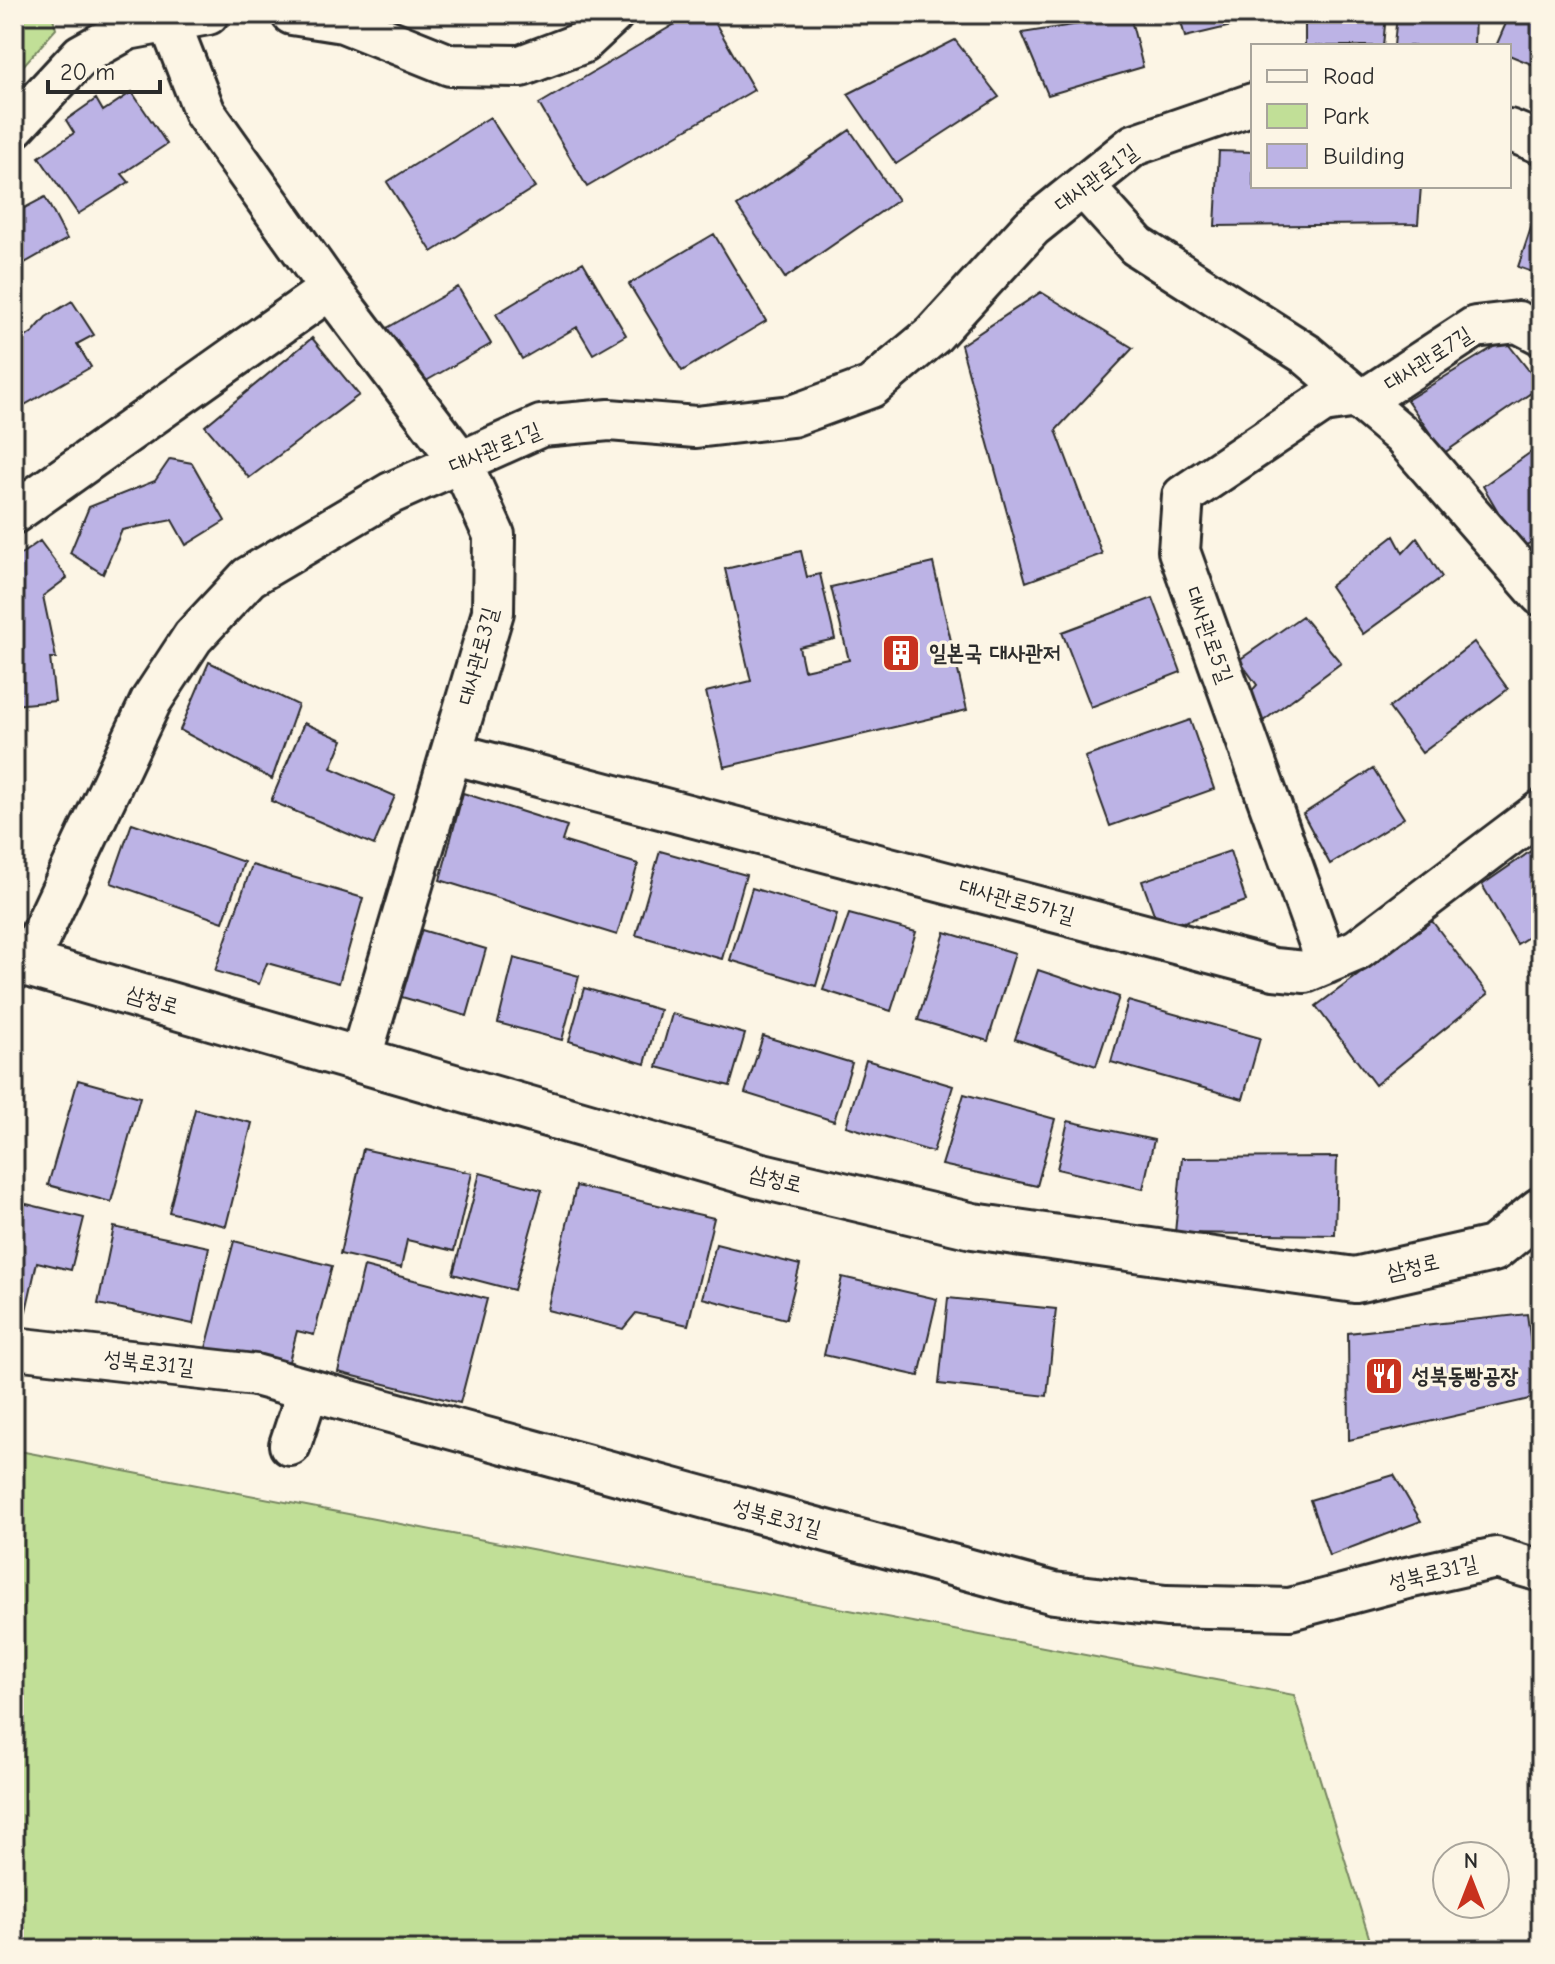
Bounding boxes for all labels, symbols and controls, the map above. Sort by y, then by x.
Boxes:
scale bar [48,44,160,94]
legend [1251,44,1511,188]
text: 20 m [60,58,115,86]
text: Road [1323,62,1375,90]
text: Park [1323,102,1369,130]
street label: 대사관로1길 [1049,138,1143,218]
text: Building [1323,142,1405,170]
street label: 대사관로7길 [1379,321,1477,397]
street label: 대사관로1길 [445,417,545,479]
street label: 대사관로5길 [1180,583,1238,687]
street label: 대사관로3길 [453,604,504,707]
building icon: 일본국 대사관저 [880,632,922,674]
place label: 일본국 대사관저 [929,640,1061,666]
street label: 대사관로5가길 [957,873,1078,929]
street label: 삼청로 [124,980,182,1020]
street label: 삼청로 [747,1160,805,1198]
street label: 삼청로 [1384,1248,1442,1286]
street label: 성북로31길 [103,1345,196,1381]
restaurant icon: 성북동빵공장 [1363,1355,1405,1397]
place label: 성북동빵공장 [1411,1363,1519,1389]
street label: 성북로31길 [730,1494,824,1542]
street label: 성북로31길 [1386,1550,1480,1596]
north arrow [1431,1840,1511,1920]
text: N [1464,1848,1478,1874]

